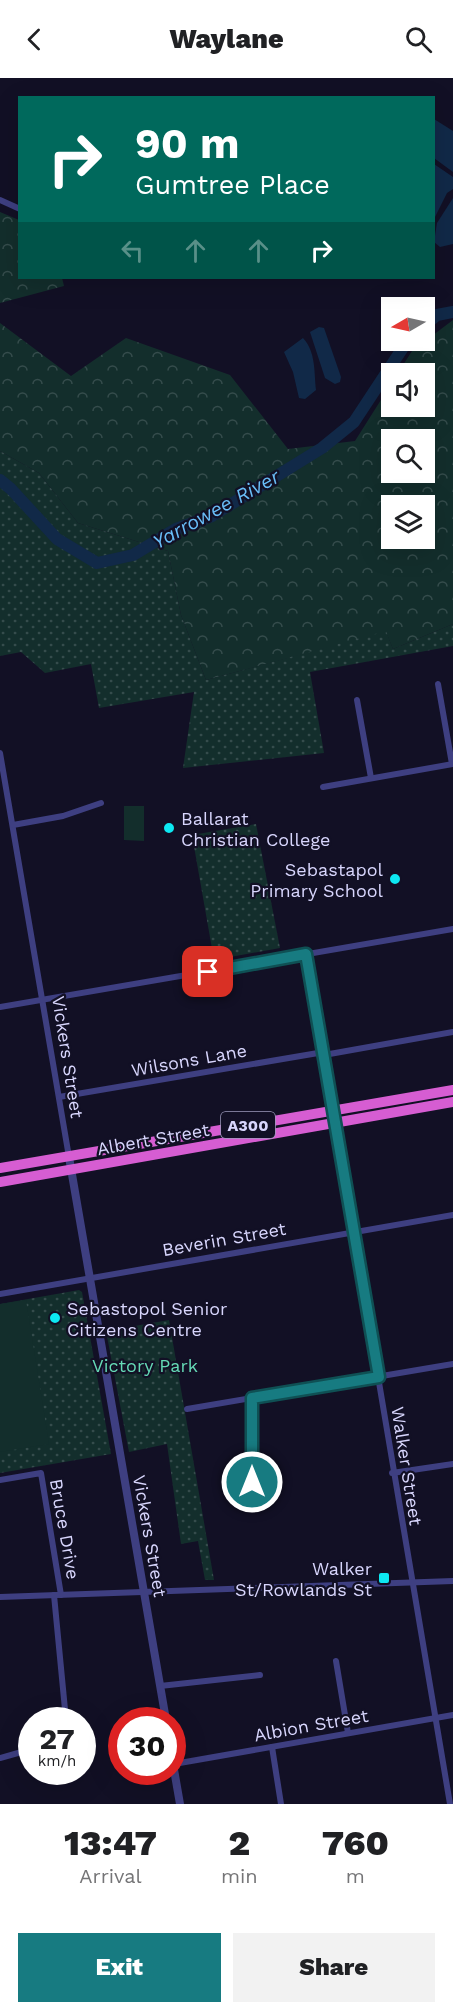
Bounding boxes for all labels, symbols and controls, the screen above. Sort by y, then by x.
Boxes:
icon: back [18,23,51,56]
text: Waylane [169,23,284,55]
icon: search [402,23,435,56]
text: 90 m [135,119,239,168]
icon: right [36,120,114,198]
text: Gumtree Place [135,169,330,201]
icon: left [116,234,149,267]
icon: ahead [179,234,212,267]
icon: ahead [242,234,275,267]
icon: right [305,234,338,267]
north arrow [381,297,435,351]
map controls [381,297,435,549]
button: sound [381,363,435,417]
button: search [381,429,435,483]
water label: Yarrowee River [148,464,285,554]
button: layers [381,495,435,549]
place label: Ballarat Christian College [181,808,330,850]
marker: Ballarat Christian College [162,821,176,835]
place label: Sebastapol Primary School [250,859,383,901]
marker: Sebastapol Primary School [388,872,402,886]
pin [182,946,233,997]
icon: arrive [191,955,224,988]
street label: Vickers Street [48,994,88,1120]
street label: Wilsons Lane [129,1039,249,1081]
road number: A300 [221,1112,275,1138]
street label: Albert Street [95,1119,211,1159]
street label: Beverin Street [161,1218,288,1260]
place label: Sebastopol Senior Citizens Centre [67,1298,227,1340]
marker: Sebastopol Senior Citizens Centre [48,1311,62,1325]
park label: Victory Park [92,1355,198,1376]
street label: Walker Street [387,1405,427,1527]
position arrow [220,1450,284,1514]
street label: Vickers Street [129,1473,171,1599]
street label: Bruce Drive [46,1477,84,1581]
place label: Walker St/Rowlands St [235,1558,372,1600]
marker: Walker St/Rowlands St [377,1571,391,1585]
street label: Albion Street [252,1705,370,1745]
speed limit sign: 30 [108,1707,186,1785]
text: 27 [39,1721,75,1756]
text: km/h [38,1752,76,1770]
text: 13:47 [64,1822,157,1864]
text: 2 [229,1822,250,1864]
text: 760 [322,1822,389,1864]
text: Arrival [79,1864,142,1888]
text: min [221,1864,258,1888]
text: m [346,1864,365,1888]
button: Exit [18,1933,221,2002]
button: Share [233,1933,435,2002]

